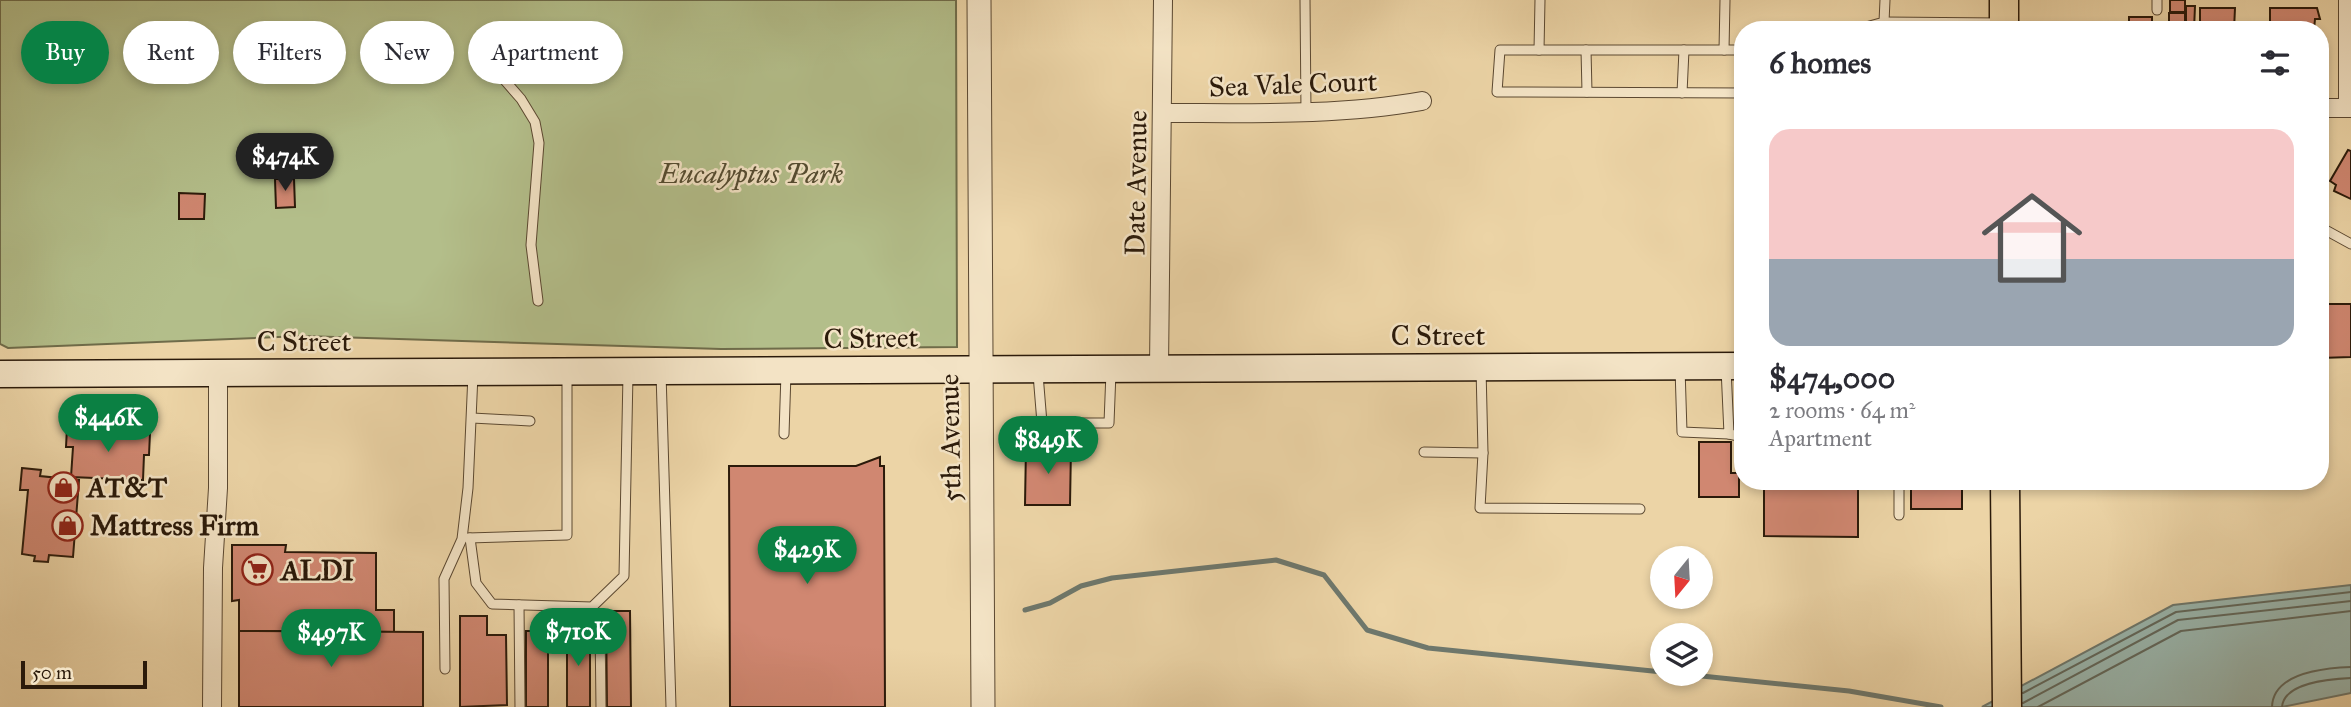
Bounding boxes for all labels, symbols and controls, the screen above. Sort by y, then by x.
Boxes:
chip: Buy [21,21,109,84]
chip: Rent [123,21,219,84]
chip: Filters [233,21,346,84]
chip: New [360,21,454,84]
chip: Apartment [468,21,623,84]
icon: filters [2256,44,2294,82]
text: 6 homes [1769,45,1871,81]
street label: Sea Vale Court [1208,64,1378,104]
street label: Date Avenue [1117,110,1155,256]
pin: $474K [236,134,334,193]
text: $474K [252,142,318,170]
park label: Eucalyptus Park [658,156,844,191]
icon: home [1969,175,2095,301]
street label: C Street [1391,318,1485,353]
street label: C Street [823,320,919,356]
street label: C Street [257,324,351,359]
text: $474,000 [1769,360,1895,396]
street label: 5th Avenue [931,373,969,503]
pin: $446K [59,394,157,454]
text: 2 rooms · 64 m² [1769,396,1915,424]
text: $446K [74,403,142,431]
pin: $849K [999,416,1097,476]
text: Apartment [1769,424,1872,452]
text: $849K [1014,425,1082,453]
shop icon: AT&T [47,470,81,504]
place label: AT&T [85,470,168,505]
shop icon: Mattress Firm [50,508,84,542]
place label: Mattress Firm [90,508,259,543]
pin: $429K [758,526,856,586]
text: $429K [774,535,840,563]
north arrow [1650,546,1713,609]
map controls [1650,546,1713,686]
supermarket icon: ALDI [241,553,275,587]
place label: ALDI [279,553,354,588]
pin: $710K [529,608,627,668]
pin: $497K [282,610,380,669]
text: $710K [546,617,610,645]
text: $497K [297,618,365,646]
button: layers [1650,623,1713,686]
scale bar [21,658,147,690]
text: 50 m [32,661,72,684]

